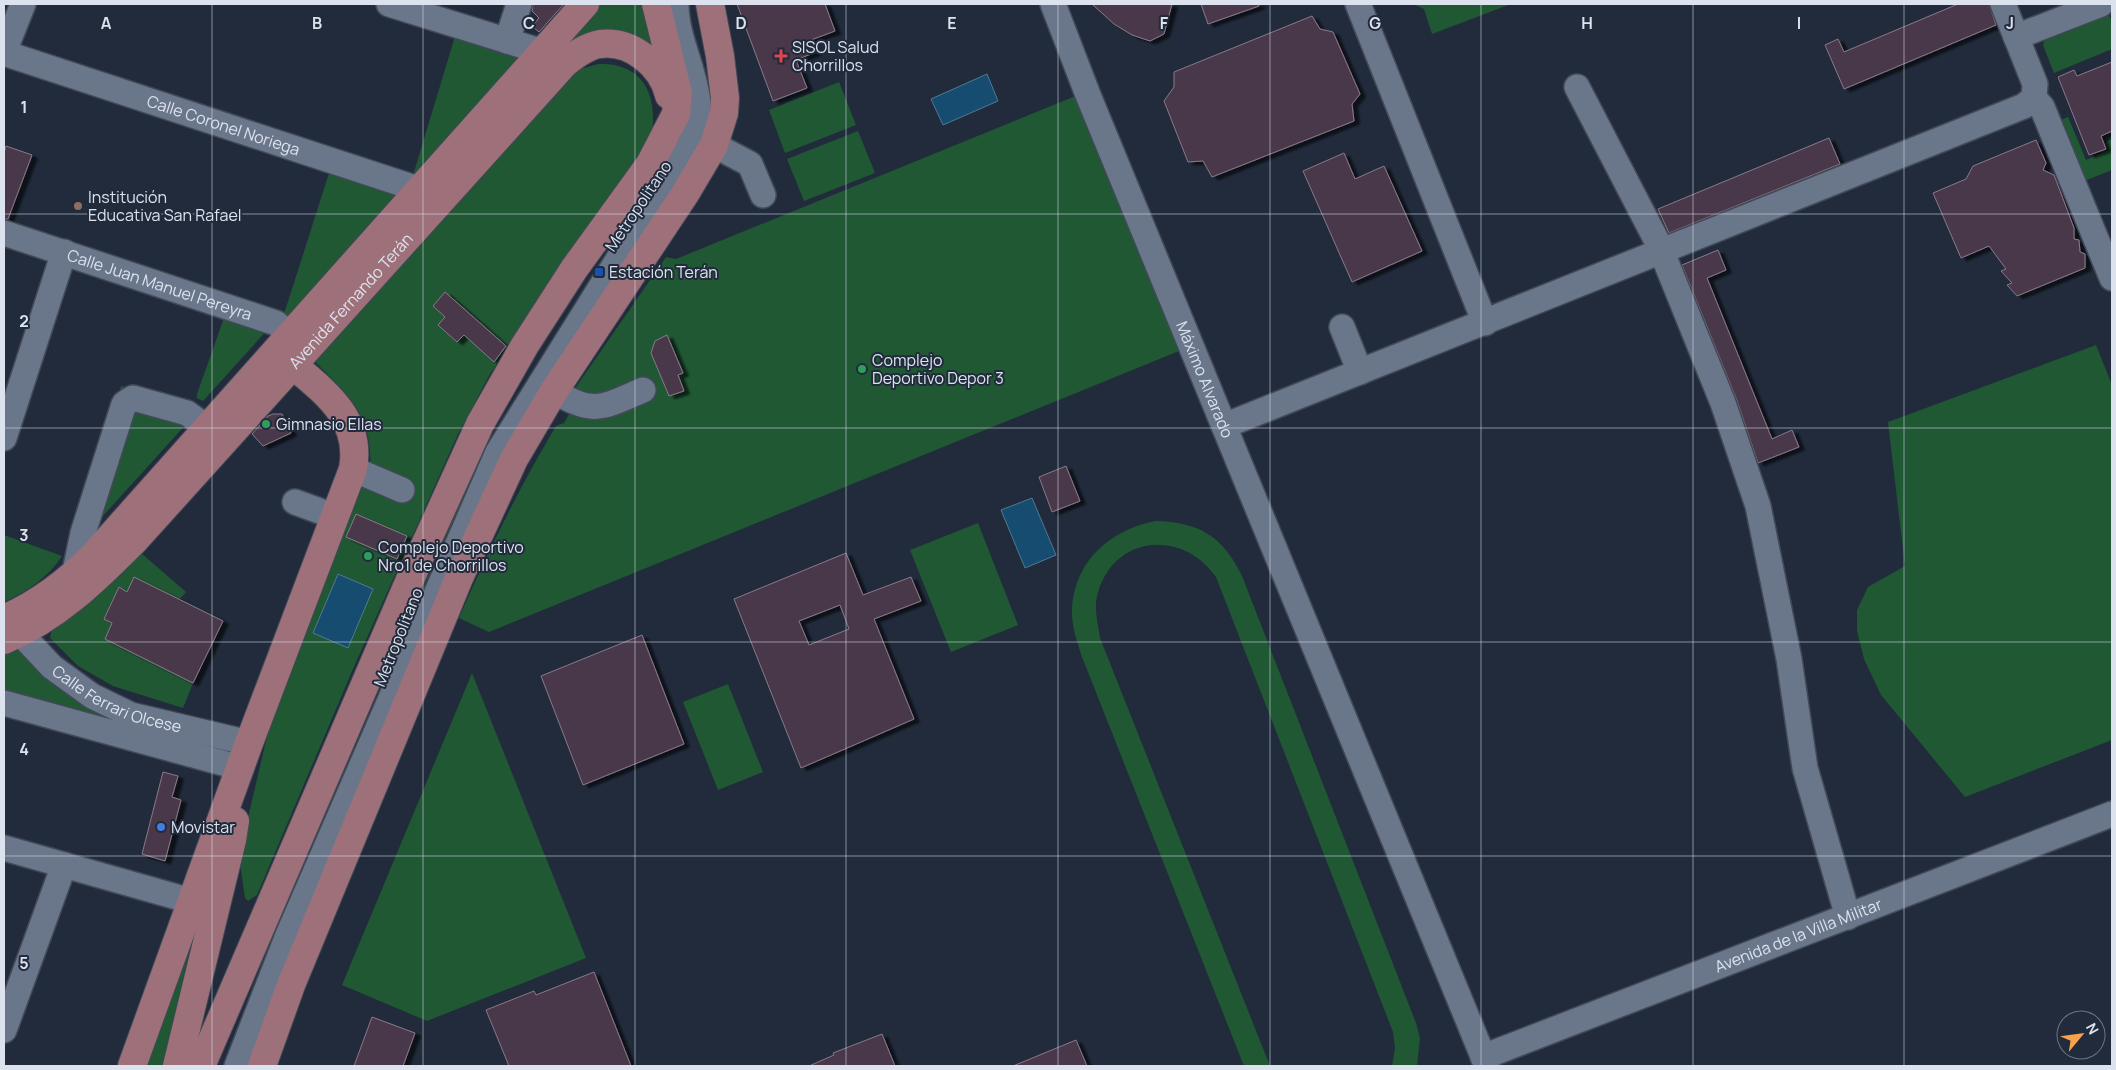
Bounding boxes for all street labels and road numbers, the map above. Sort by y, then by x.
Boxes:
street label: Calle Coronel Noriega [144,90,303,160]
street label: Metropolitano [600,156,676,256]
street label: Avenida Fernando Terán [284,228,418,373]
street label: Calle Juan Manuel Pereyra [65,244,255,325]
street label: Máximo Alvarado [1171,318,1239,441]
street label: Metropolitano [368,584,428,690]
street label: Calle Ferrari Olcese [48,660,184,738]
street label: Avenida de la Villa Militar [1711,893,1885,977]

